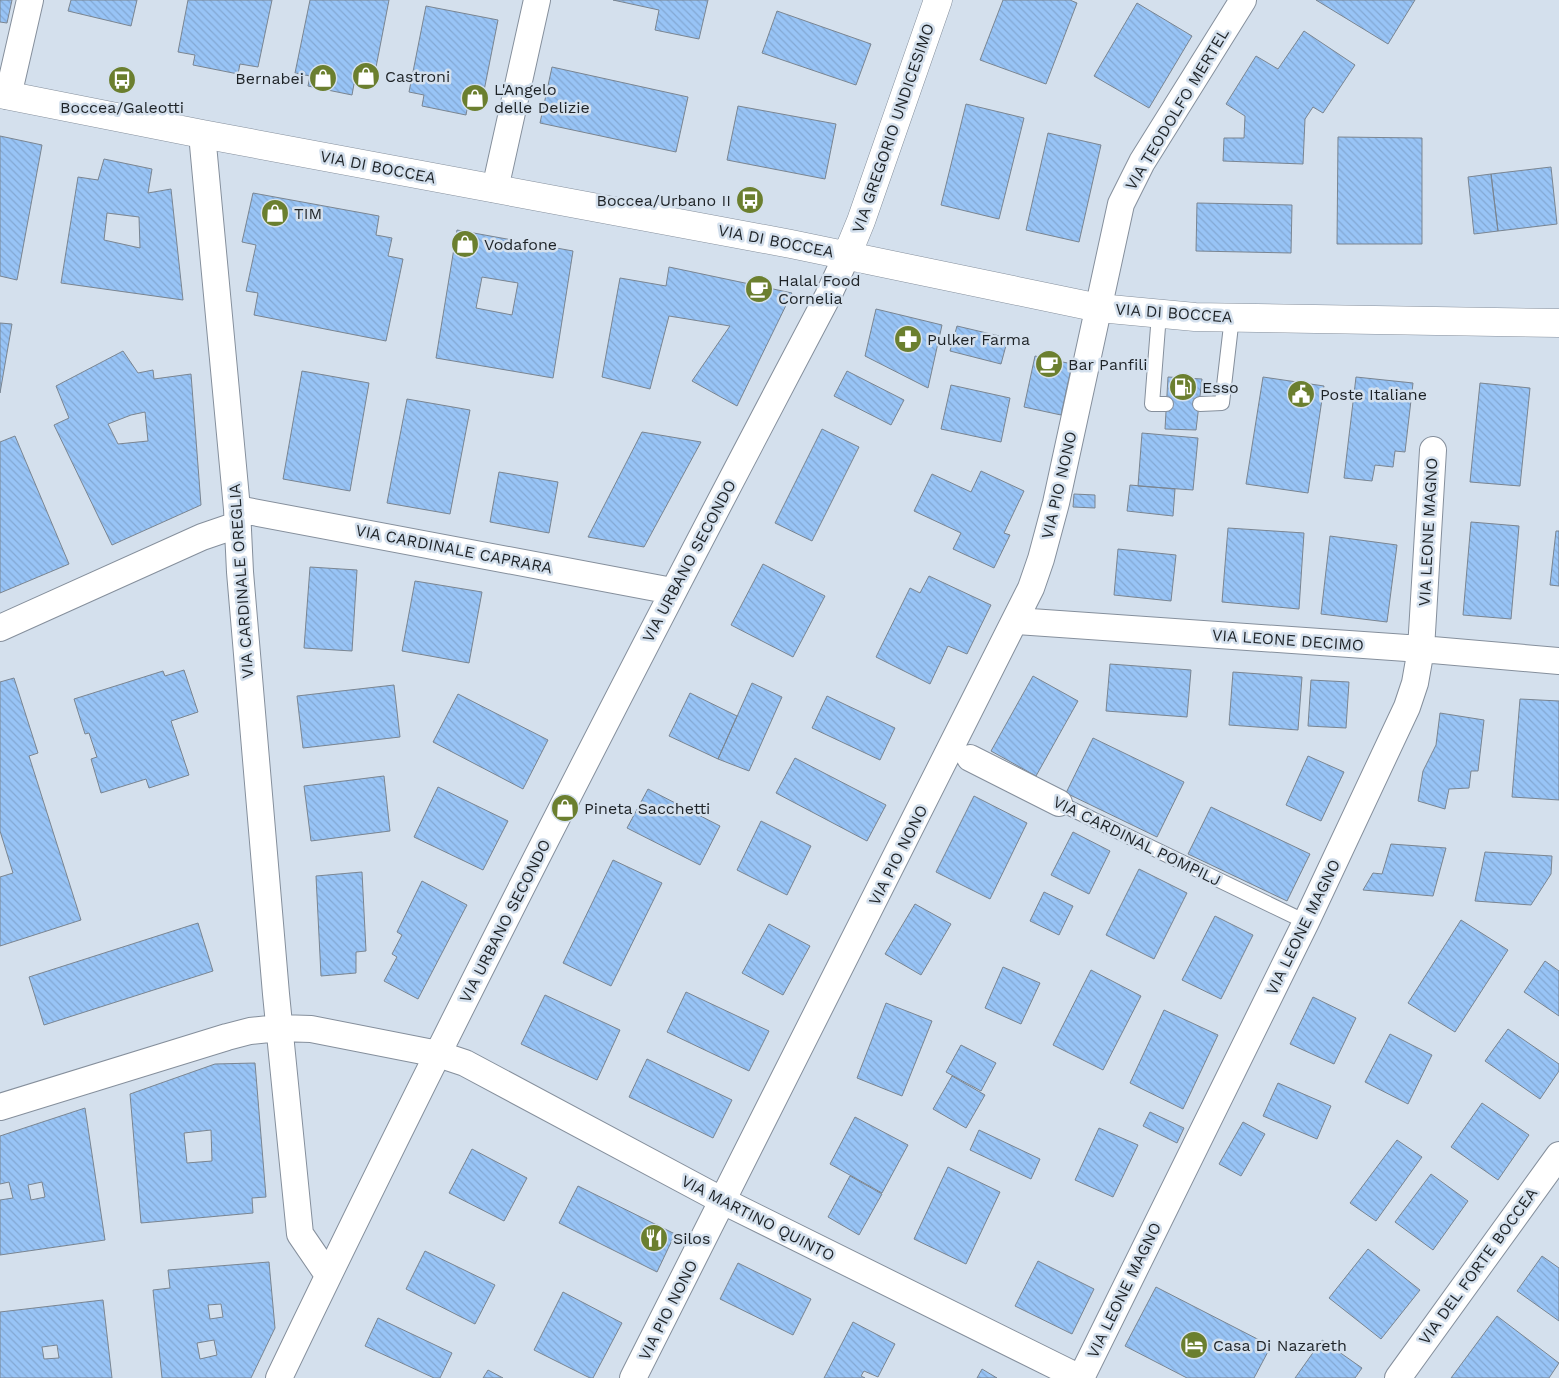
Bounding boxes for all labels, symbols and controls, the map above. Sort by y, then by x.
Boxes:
street label: VIA GREGORIO UNDICESIMO [848,21,938,235]
street label: VIA TEODOLFO MERTEL [1121,24,1233,193]
shop icon: Castroni [351,61,381,91]
shop icon: Bernabei [308,63,338,93]
bus stop icon: Boccea/Galeotti [107,65,137,95]
place label: Castroni [385,67,450,86]
place label: Bernabei [235,69,304,88]
place label: L'Angelo delle Delizie [494,80,590,117]
shop icon: L'Angelo delle Delizie [460,83,490,113]
place label: Boccea/Galeotti [60,98,184,117]
street label: VIA DI BOCCEA [319,146,438,188]
bus stop icon: Boccea/Urbano II [735,185,765,215]
place label: Boccea/Urbano II [596,191,731,210]
shop icon: TIM [260,198,290,228]
place label: TIM [294,204,322,223]
street label: VIA DI BOCCEA [717,220,836,262]
shop icon: Vodafone [450,229,480,259]
place label: Vodafone [484,235,557,254]
place label: Halal Food Cornelia [778,271,861,308]
cafe icon: Halal Food Cornelia [744,274,774,304]
street label: VIA DI BOCCEA [1115,299,1234,327]
pharmacy icon: Pulker Farma [893,324,923,354]
place label: Pulker Farma [927,330,1030,349]
cafe icon: Bar Panfili [1034,349,1064,379]
place label: Bar Panfili [1068,355,1147,374]
fuel station icon: Esso [1168,372,1198,402]
place label: Esso [1202,378,1239,397]
public building icon: Poste Italiane [1286,379,1316,409]
place label: Poste Italiane [1320,385,1427,404]
street label: VIA PIO NONO [1037,429,1081,541]
street label: VIA LEONE MAGNO [1415,457,1441,607]
street label: VIA URBANO SECONDO [638,477,740,645]
street label: VIA CARDINALE OREGLIA [225,482,257,679]
street label: VIA CARDINALE CAPRARA [354,521,554,578]
street label: VIA LEONE DECIMO [1211,625,1365,655]
street label: VIA CARDINAL POMPILJ [1050,792,1224,890]
shop icon: Pineta Sacchetti [550,793,580,823]
place label: Pineta Sacchetti [584,799,710,818]
street label: VIA PIO NONO [865,802,931,908]
street label: VIA URBANO SECONDO [455,836,555,1006]
street label: VIA LEONE MAGNO [1262,856,1344,998]
street label: VIA MARTINO QUINTO [678,1171,838,1265]
street label: VIA DEL FORTE BOCCEA [1415,1184,1542,1348]
street label: VIA LEONE MAGNO [1083,1219,1165,1361]
restaurant icon: Silos [639,1223,669,1253]
place label: Silos [673,1229,710,1248]
street label: VIA PIO NONO [635,1257,701,1363]
hotel icon: Casa Di Nazareth [1179,1330,1209,1360]
place label: Casa Di Nazareth [1213,1336,1347,1355]

